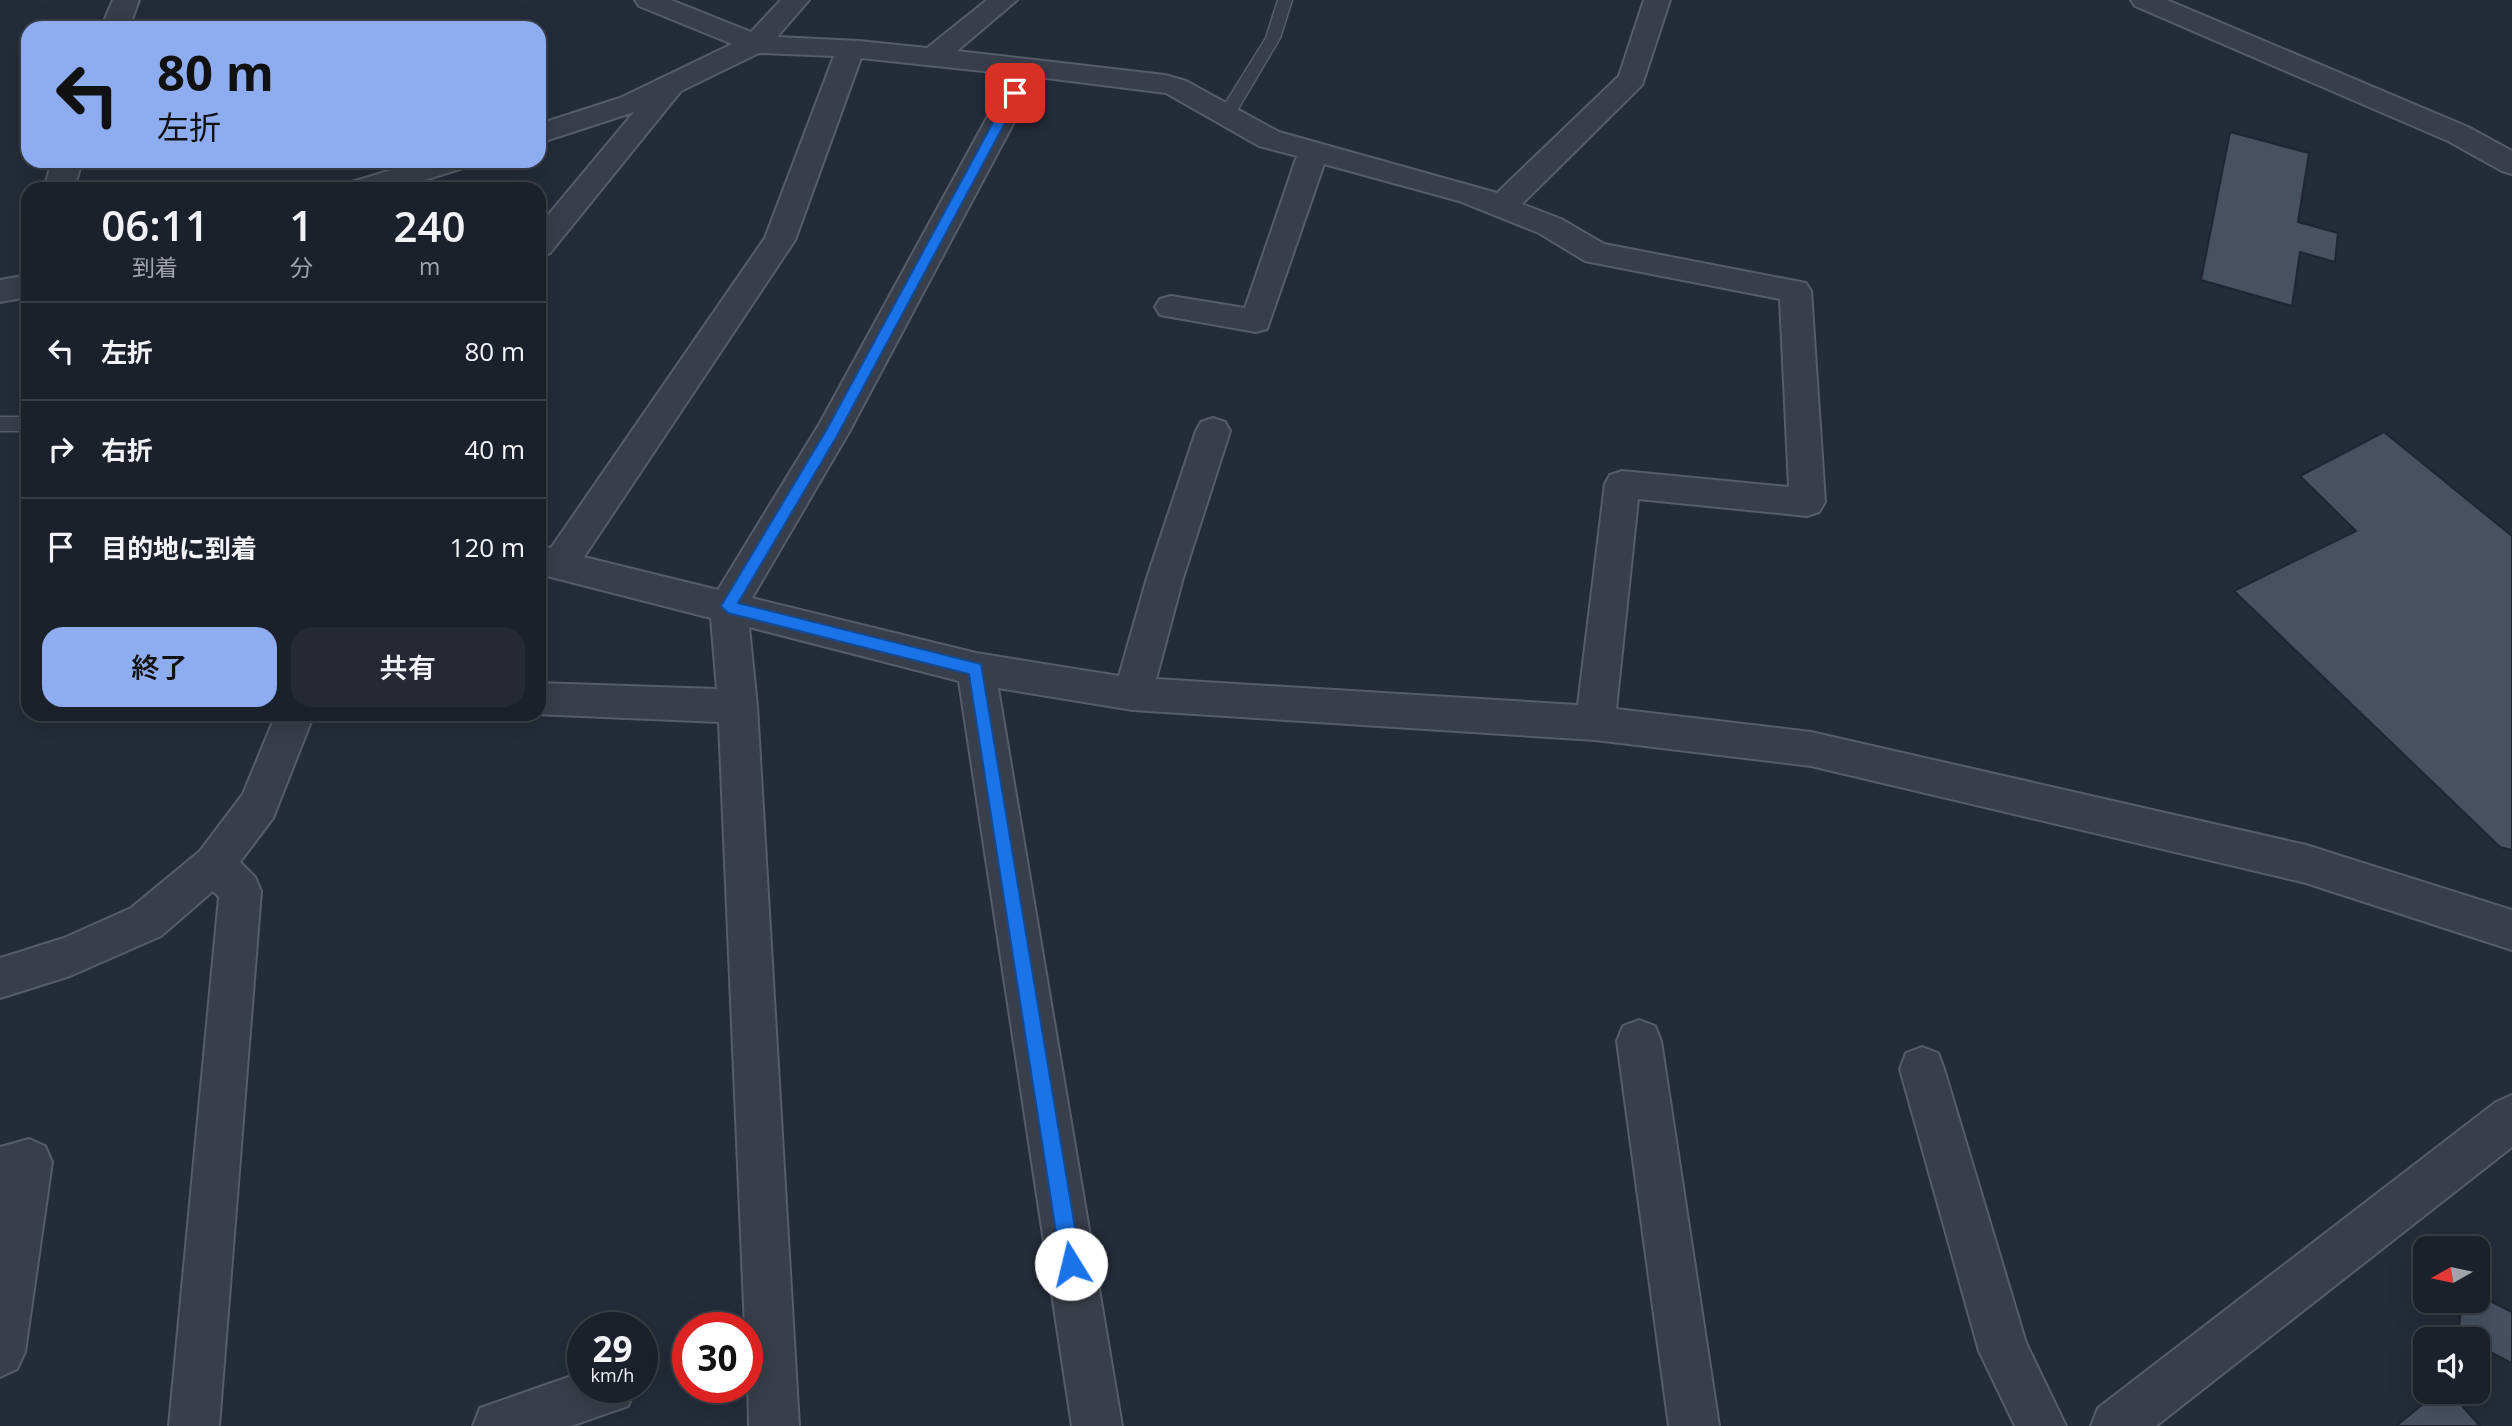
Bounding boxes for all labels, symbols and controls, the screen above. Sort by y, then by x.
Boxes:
text: 80 m [157,39,274,105]
icon: left [42,49,133,140]
pin [985,63,1045,123]
icon: arrive [996,74,1034,112]
text: 左折 [157,105,221,148]
text: 06:11 [101,196,209,253]
text: 1 [289,196,313,253]
text: 240 [394,197,466,254]
text: m [419,250,440,282]
text: 到着 [132,251,178,283]
text: 分 [290,251,313,283]
icon: left [42,332,80,370]
text: 80 m [464,333,525,369]
text: 左折 [101,334,153,370]
icon: right [42,430,80,468]
text: 40 m [464,431,525,467]
text: 右折 [101,432,153,468]
icon: arrive [42,528,80,566]
text: 120 m [450,529,525,565]
text: 目的地に到着 [101,530,257,566]
button: 終了 [42,627,277,707]
button: 共有 [291,627,525,707]
position arrow [1034,1227,1108,1301]
north arrow [2413,1236,2490,1312]
map controls [2413,1236,2490,1404]
speed limit sign: 30 [672,1312,763,1403]
text: 29 [592,1325,633,1372]
button: sound [2413,1327,2490,1404]
text: km/h [591,1363,634,1387]

